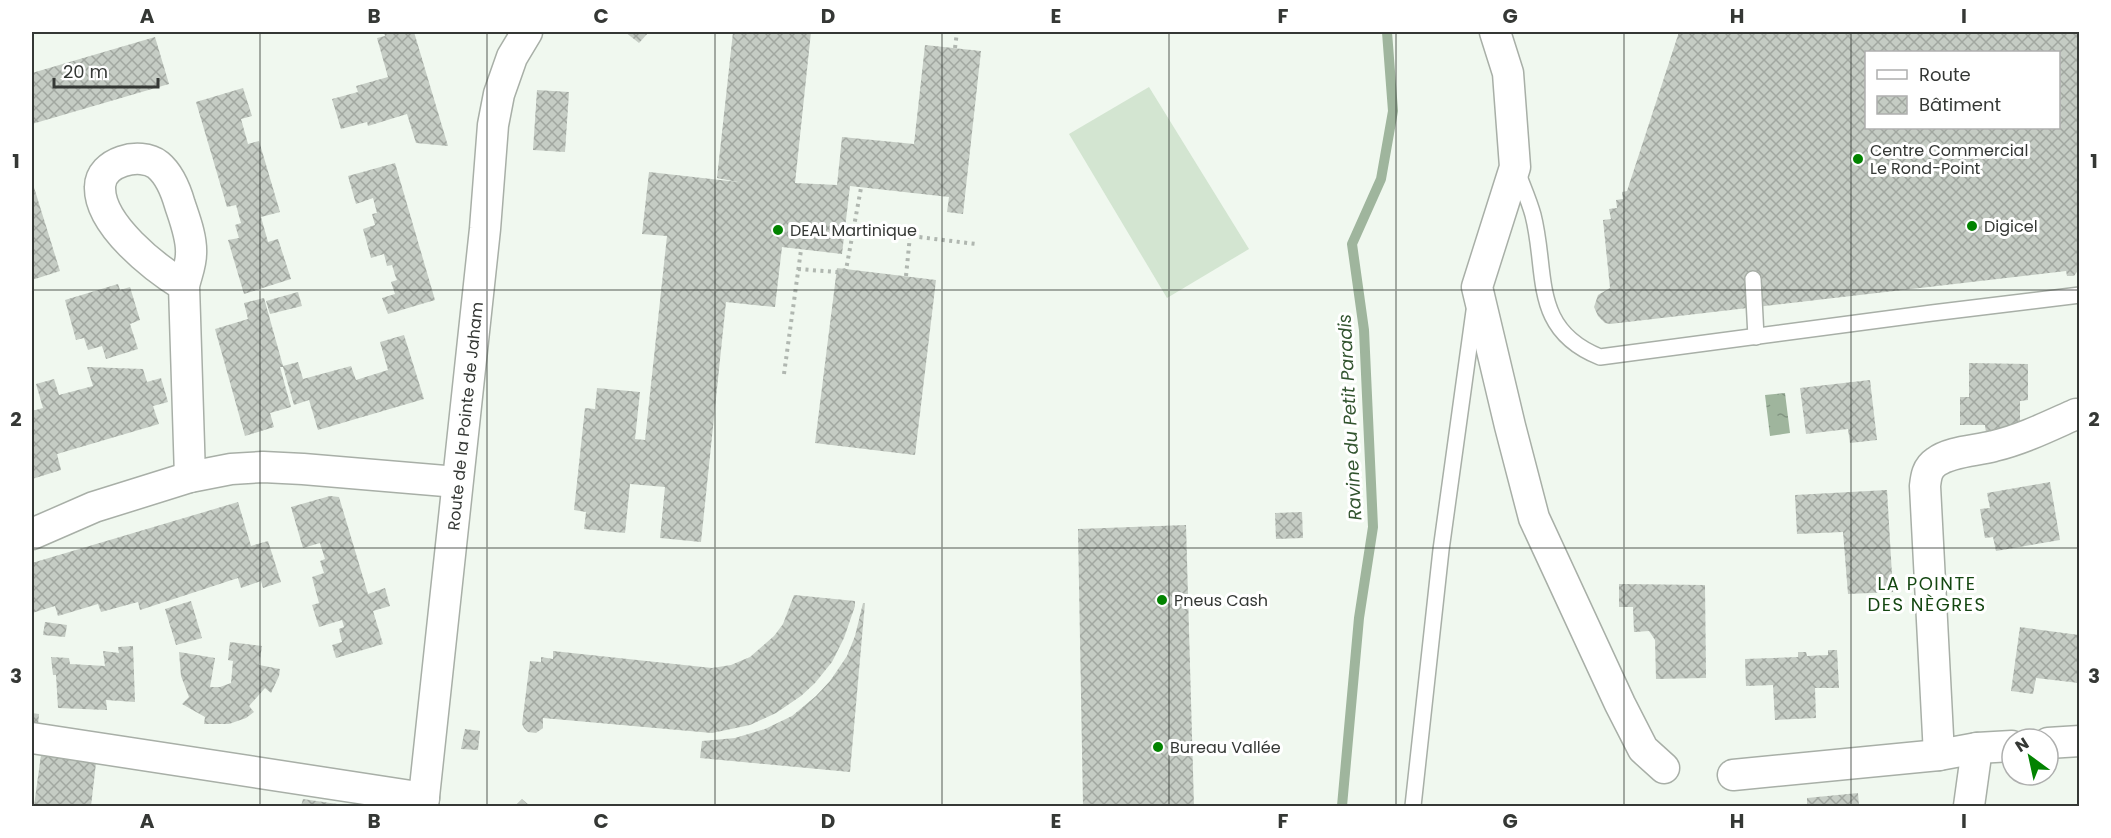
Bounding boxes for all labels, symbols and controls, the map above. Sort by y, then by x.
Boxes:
text: A [140,2,155,30]
text: B [367,2,381,30]
text: C [593,2,609,30]
text: D [821,2,835,30]
text: E [1051,2,1061,30]
text: F [1278,2,1289,30]
text: G [1502,2,1518,30]
text: H [1730,2,1744,30]
text: I [1961,2,1967,30]
scale bar [54,51,158,89]
legend [1865,51,2060,129]
text: 20 m [63,59,108,84]
text: Route [1919,62,1971,87]
text: Bâtiment [1919,92,2001,117]
place label: Centre Commercial Le Rond-Point [1870,139,2028,180]
text: 1 [12,147,20,175]
text: 1 [2090,147,2098,175]
marker: Centre Commercial Le Rond-Point [1851,152,1865,166]
place label: Digicel [1984,215,2038,238]
place label: DEAL Martinique [790,219,917,242]
marker: Digicel [1965,219,1979,233]
marker: DEAL Martinique [771,223,785,237]
street label: Route de la Pointe de Jaham [442,301,489,532]
water label: Ravine du Petit Paradis [1332,313,1367,521]
text: 2 [10,405,22,433]
text: 2 [2088,405,2100,433]
district label: LA POINTE DES NÈGRES [1868,571,1986,617]
place label: Pneus Cash [1174,589,1268,612]
marker: Pneus Cash [1155,593,1169,607]
text: 3 [10,662,22,690]
text: 3 [2088,662,2100,690]
north arrow [2000,727,2060,787]
text: N [2011,732,2033,758]
place label: Bureau Vallée [1170,736,1281,759]
marker: Bureau Vallée [1151,740,1165,754]
text: A [140,807,155,835]
text: B [367,807,381,835]
text: C [593,807,609,835]
text: D [821,807,835,835]
text: E [1051,807,1061,835]
text: F [1278,807,1289,835]
text: G [1502,807,1518,835]
text: H [1730,807,1744,835]
text: I [1961,807,1967,835]

